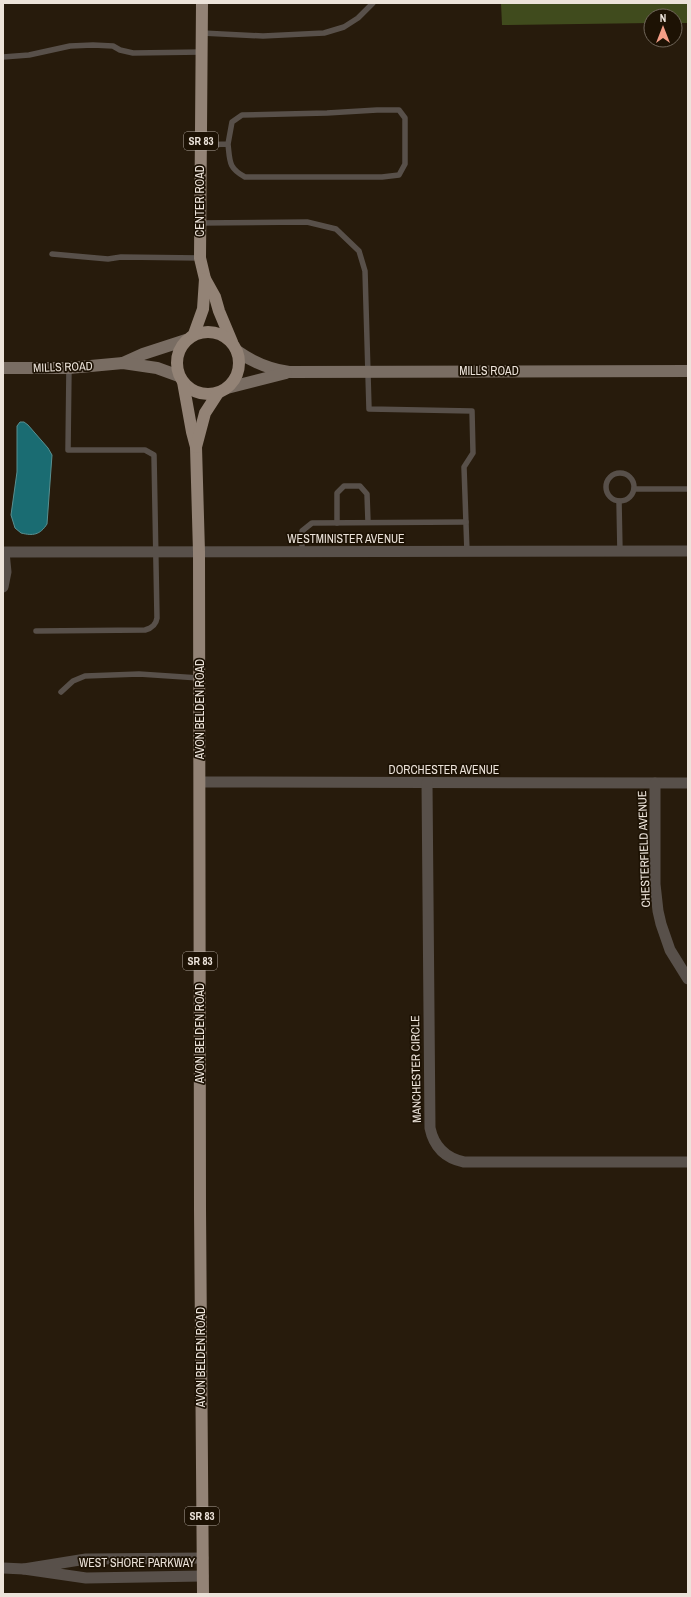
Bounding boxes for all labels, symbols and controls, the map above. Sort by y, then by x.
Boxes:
north arrow [643,8,683,48]
text: N [660,11,666,25]
road number: SR 83 [184,132,218,150]
street label: CENTER ROAD [192,165,208,237]
street label: MILLS ROAD [33,358,93,376]
street label: MILLS ROAD [459,363,519,379]
street label: WESTMINISTER AVENUE [287,531,405,547]
street label: AVON BELDEN ROAD [192,659,208,760]
street label: DORCHESTER AVENUE [389,762,499,778]
street label: CHESTERFIELD AVENUE [634,790,654,908]
road number: SR 83 [183,952,217,970]
street label: AVON BELDEN ROAD [192,983,208,1084]
street label: MANCHESTER CIRCLE [407,1015,425,1123]
street label: AVON BELDEN ROAD [193,1307,209,1408]
road number: SR 83 [185,1507,219,1525]
street label: WEST SHORE PARKWAY [79,1555,196,1571]

